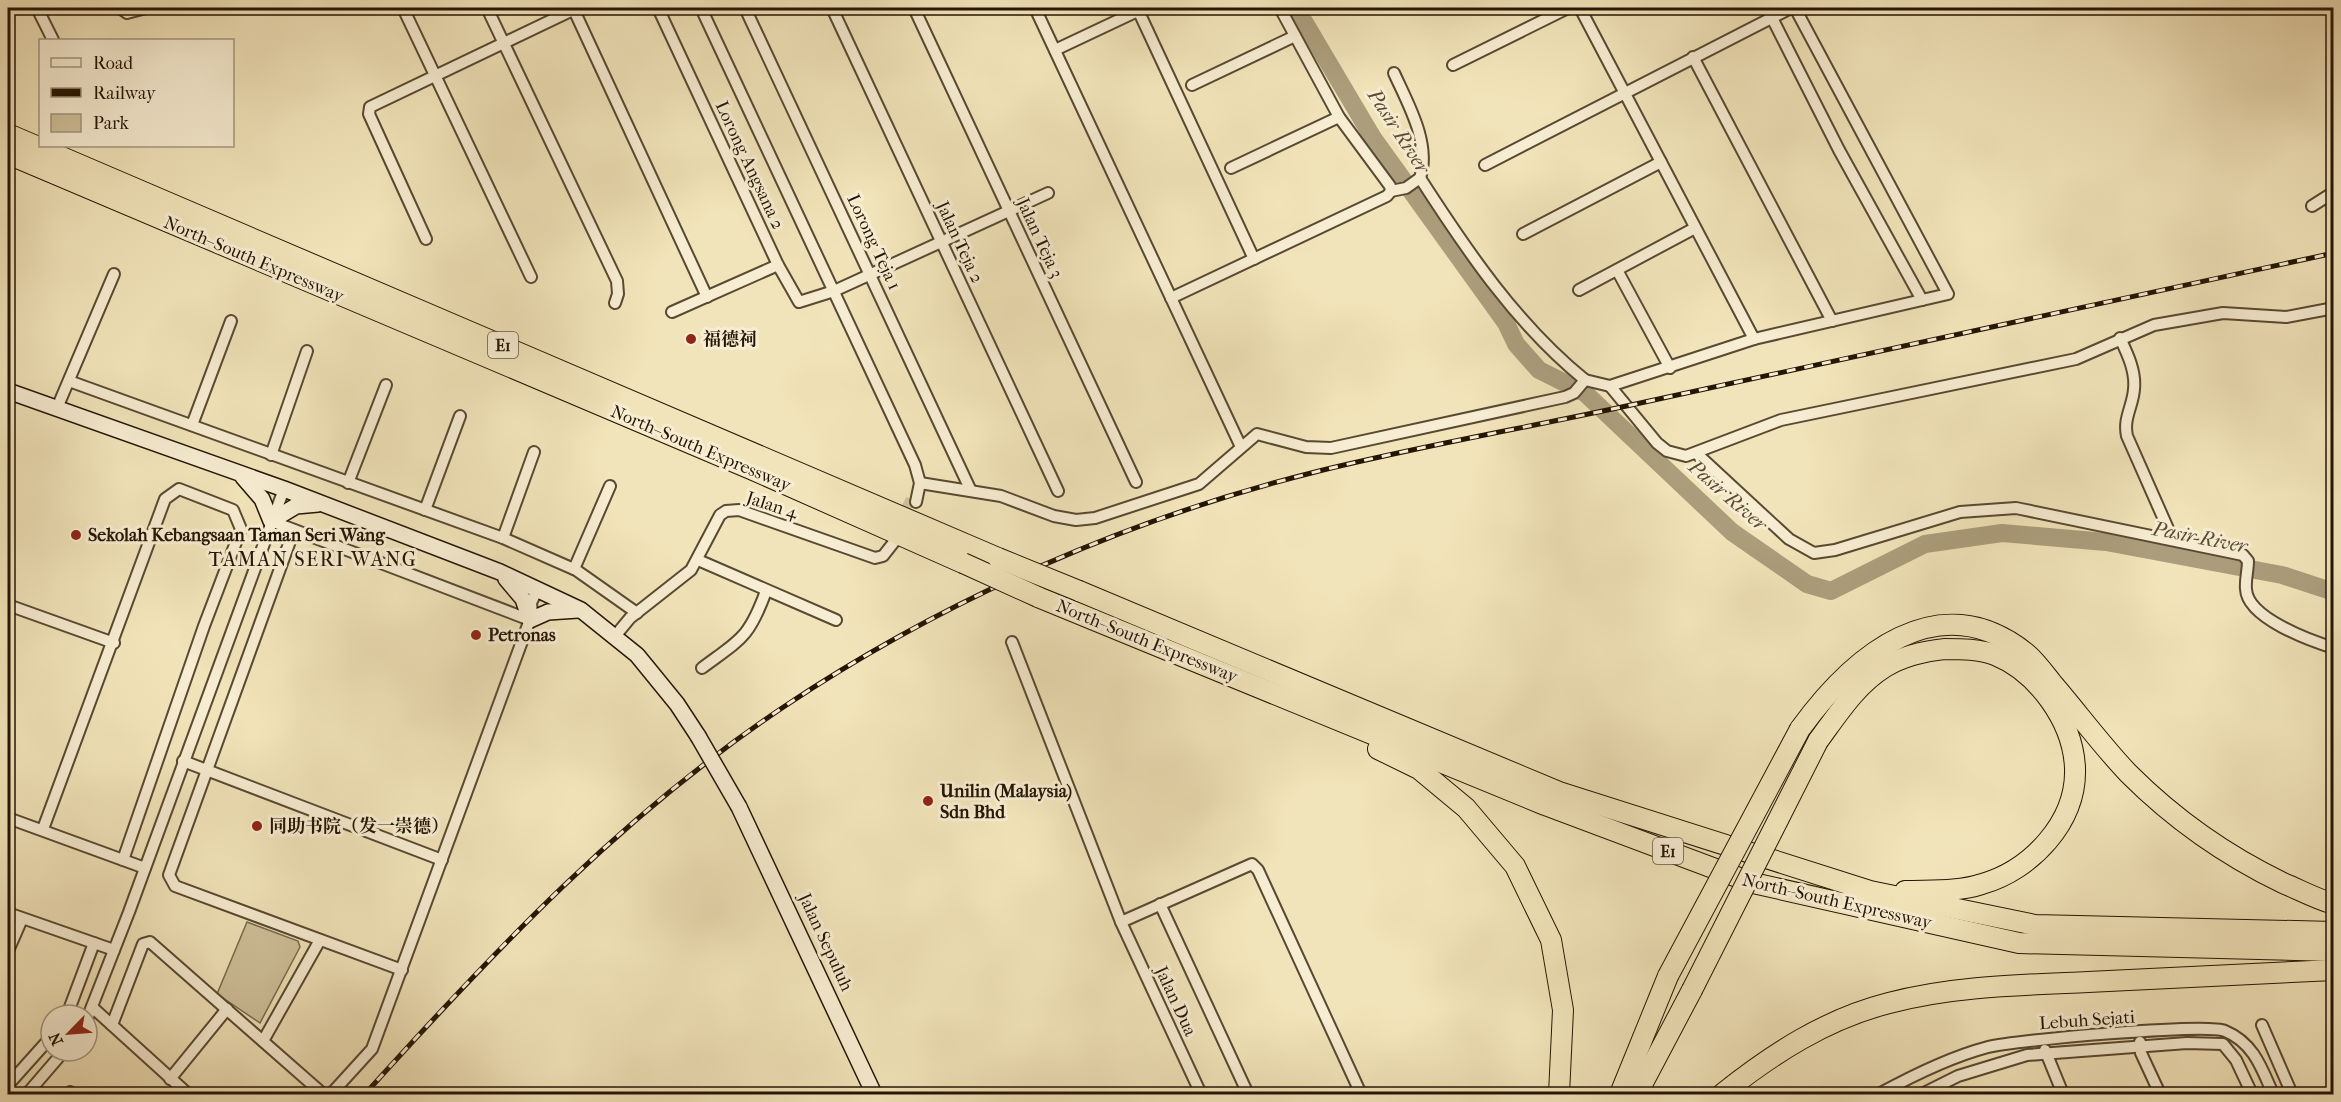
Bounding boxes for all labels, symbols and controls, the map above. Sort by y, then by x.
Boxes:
legend [39,39,234,147]
text: Road [93,53,133,74]
text: Railway [93,83,157,104]
water label: Pasir River [1362,84,1436,180]
street label: Lorong Angsana 2 [711,98,788,233]
text: Park [93,113,130,134]
street label: Lorong Teja 1 [842,191,905,293]
street label: Jalan Teja 3 [1011,193,1067,282]
street label: Jalan Teja 2 [931,196,988,286]
street label: North–South Expressway [160,212,348,308]
place label: 福德祠 [703,329,757,350]
road number: E1 [488,332,518,358]
marker: 福德祠 [684,332,698,346]
street label: North–South Expressway [607,401,795,497]
water label: Pasir River [1683,455,1773,537]
street label: Jalan 4 [742,487,801,524]
water label: Pasir River [2150,517,2251,558]
place label: Sekolah Kebangsaan Taman Seri Wang [88,525,386,546]
marker: Sekolah Kebangsaan Taman Seri Wang [69,528,83,542]
district label: TAMAN SERI WANG [209,548,417,571]
street label: North–South Expressway [1053,595,1242,688]
place label: Petronas [488,625,556,646]
marker: Petronas [469,628,483,642]
place label: Unilin (Malaysia) Sdn Bhd [939,781,1072,823]
marker: Unilin (Malaysia) Sdn Bhd [921,794,935,808]
place label: 同助书院（发一崇德） [269,816,449,837]
marker: 同助书院（发一崇德） [250,819,264,833]
road number: E1 [1653,838,1683,864]
street label: North–South Expressway [1740,869,1935,934]
street label: Jalan Sepuluh [793,888,857,994]
street label: Jalan Dua [1149,961,1201,1040]
north arrow [39,1003,99,1063]
street label: Lebuh Sejati [2038,1007,2136,1034]
text: N [44,1029,67,1049]

